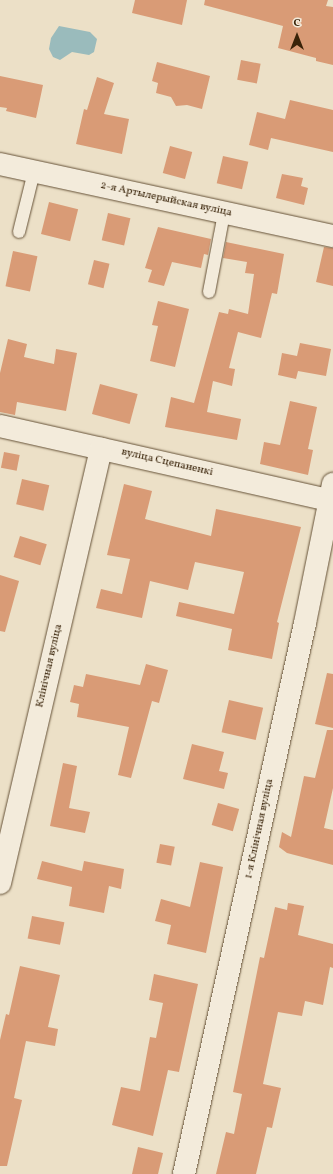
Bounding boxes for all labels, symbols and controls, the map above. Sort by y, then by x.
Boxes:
north arrow [277,16,317,56]
text: С [293,16,301,31]
street label: 2-я Артылерыйская вуліца [99,180,233,220]
street label: вуліца Сцепаненкі [120,446,214,480]
street label: Клінічная вуліца [34,623,66,709]
street label: 1-я Клінічная вуліца [243,778,277,880]

